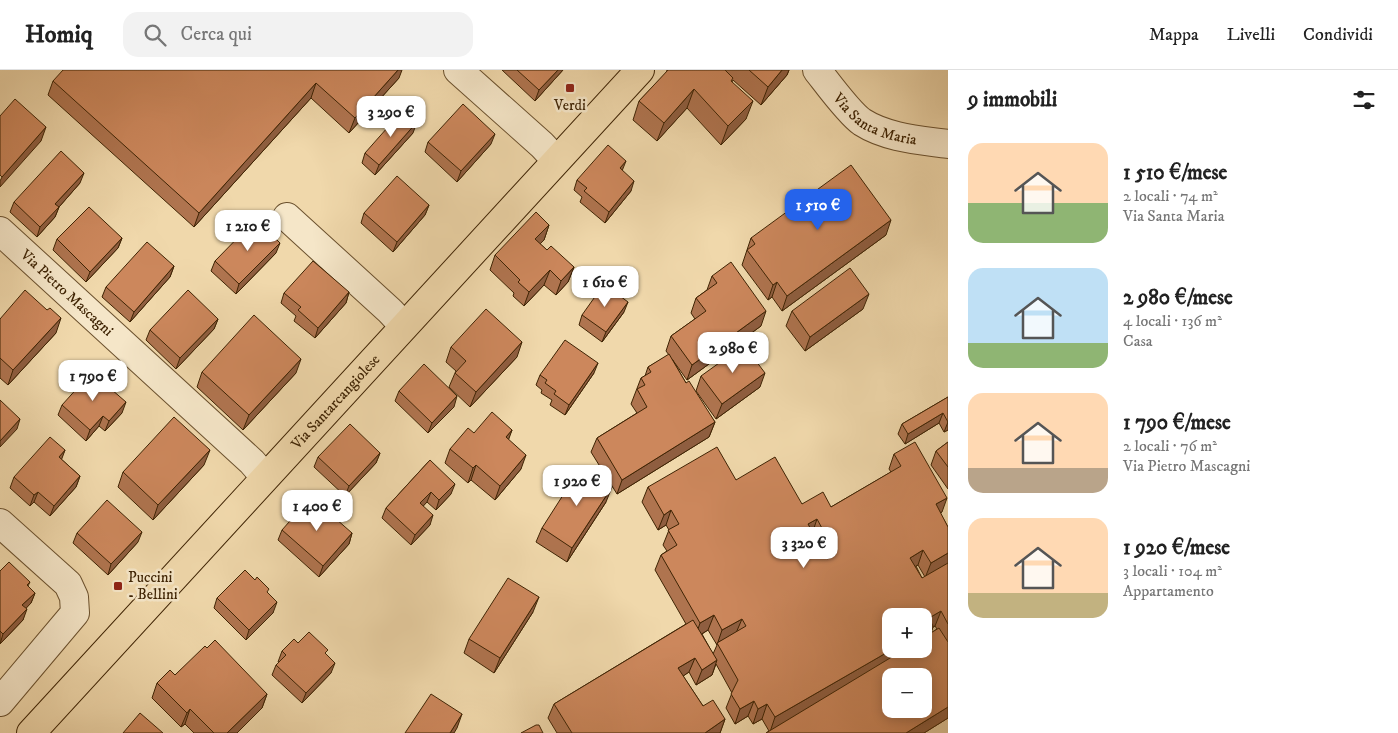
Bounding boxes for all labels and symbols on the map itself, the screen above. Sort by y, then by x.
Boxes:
marker: Verdi [564,82,576,94]
street label: Via Santa Maria [828,88,919,150]
pin: 3 290 € [345,96,437,138]
place label: Verdi [553,96,586,115]
pin: 1 510 € [772,189,864,231]
pin: 1 210 € [202,210,294,252]
street label: Via Pietro Mascagni [16,245,117,340]
pin: 1 610 € [559,266,651,308]
pin: 2 980 € [687,332,779,374]
street label: Via Santarcangiolese [287,350,384,454]
pin: 1 790 € [47,360,139,402]
pin: 1 920 € [531,464,623,507]
pin: 1 400 € [271,490,363,532]
pin: 3 320 € [758,526,850,569]
place label: Puccini - Bellini [128,568,178,604]
marker: Puccini - Bellini [112,580,124,592]

